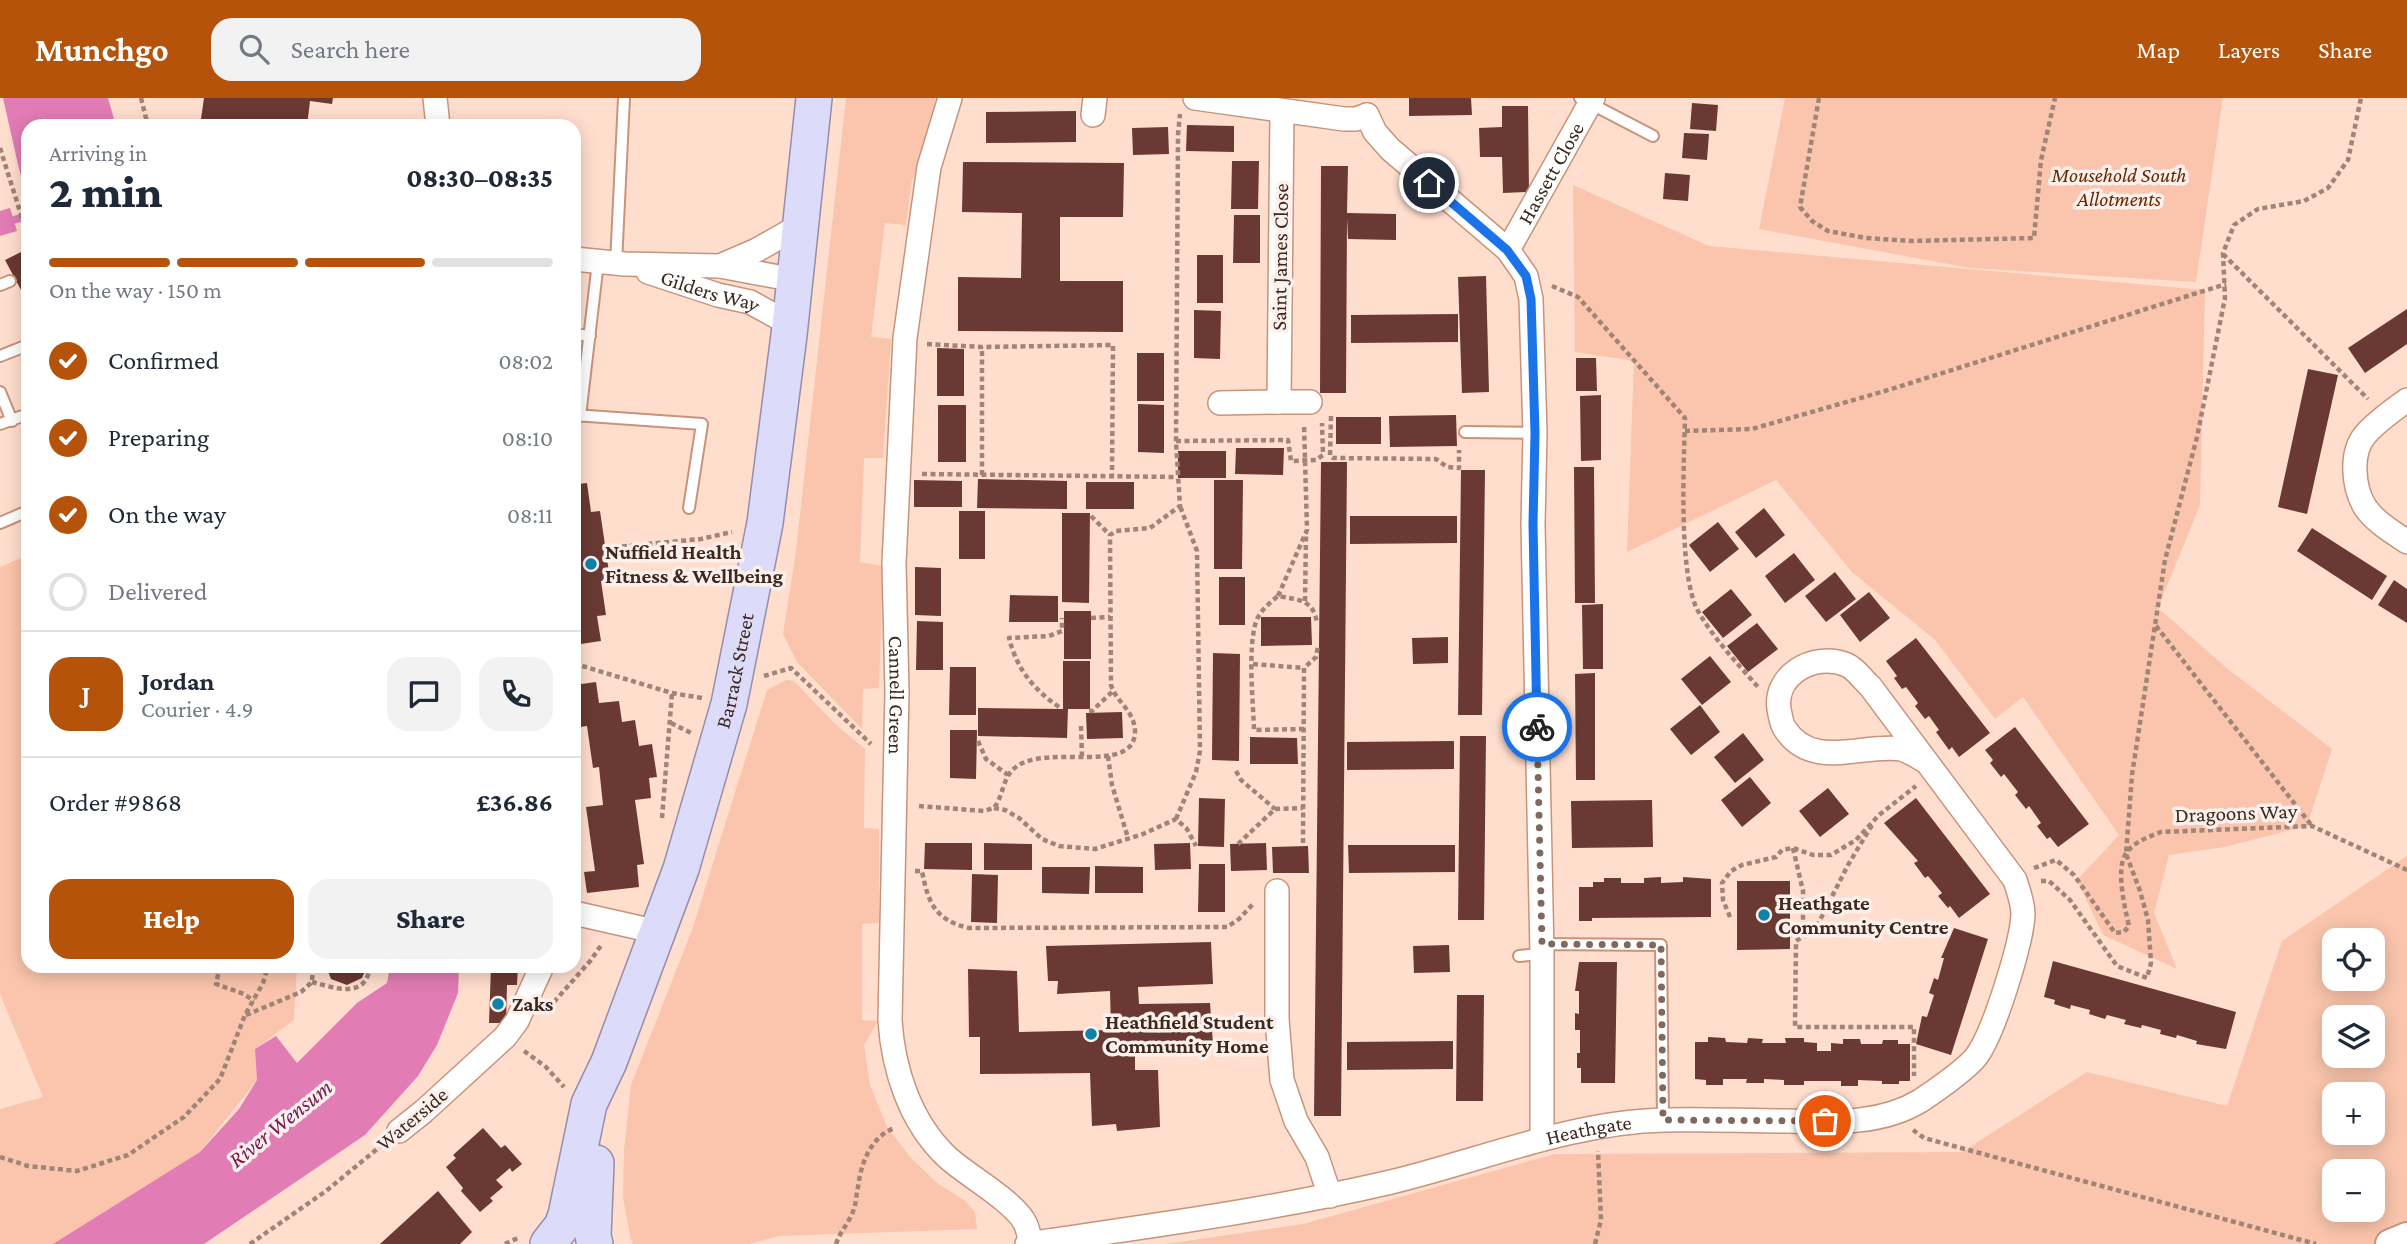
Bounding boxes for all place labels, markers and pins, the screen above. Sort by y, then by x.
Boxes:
pin [1399,153,1459,213]
place label: Nuffield Health Fitness & Wellbeing [605,540,784,588]
marker: Nuffield Health Fitness & Wellbeing [583,556,599,572]
place label: Heathgate Community Centre [1778,891,1949,939]
marker: Heathgate Community Centre [1756,907,1772,923]
place label: Zaks [512,992,554,1016]
marker: Zaks [490,996,506,1012]
place label: Heathfield Student Community Home [1105,1010,1274,1058]
marker: Heathfield Student Community Home [1083,1026,1099,1042]
pin [1795,1091,1855,1151]

